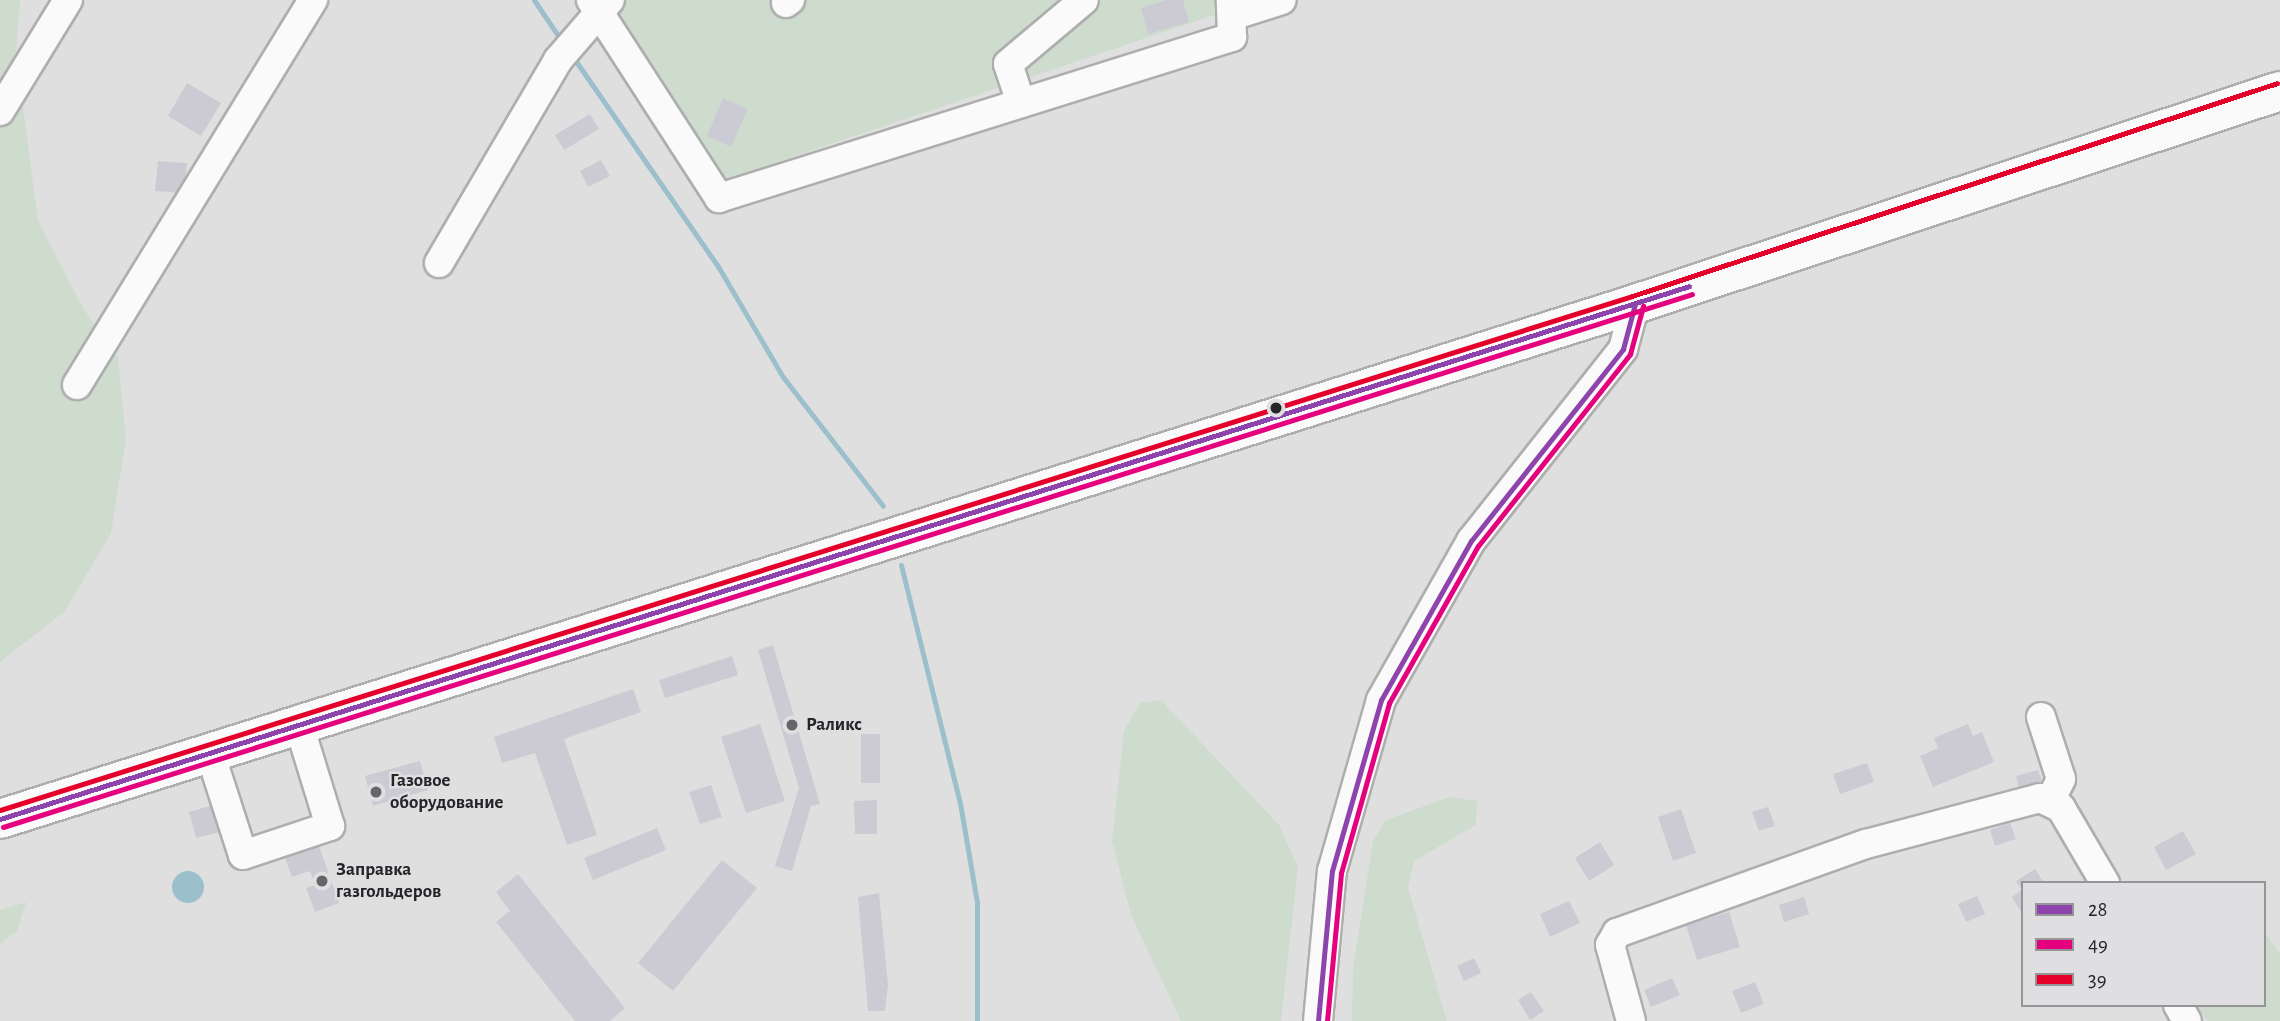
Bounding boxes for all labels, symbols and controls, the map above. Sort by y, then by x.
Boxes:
unlabelled marker [1269,401,1283,415]
place label: Раликс [806,714,862,736]
marker: Раликс [784,717,800,733]
place label: Газовое оборудование [390,770,504,814]
marker: Газовое оборудование [368,784,384,800]
place label: Заправка газгольдеров [336,859,441,903]
marker: Заправка газгольдеров [314,873,330,889]
legend [2021,881,2266,1007]
text: 28 [2088,899,2108,920]
text: 49 [2088,934,2108,955]
text: 39 [2088,969,2107,990]

